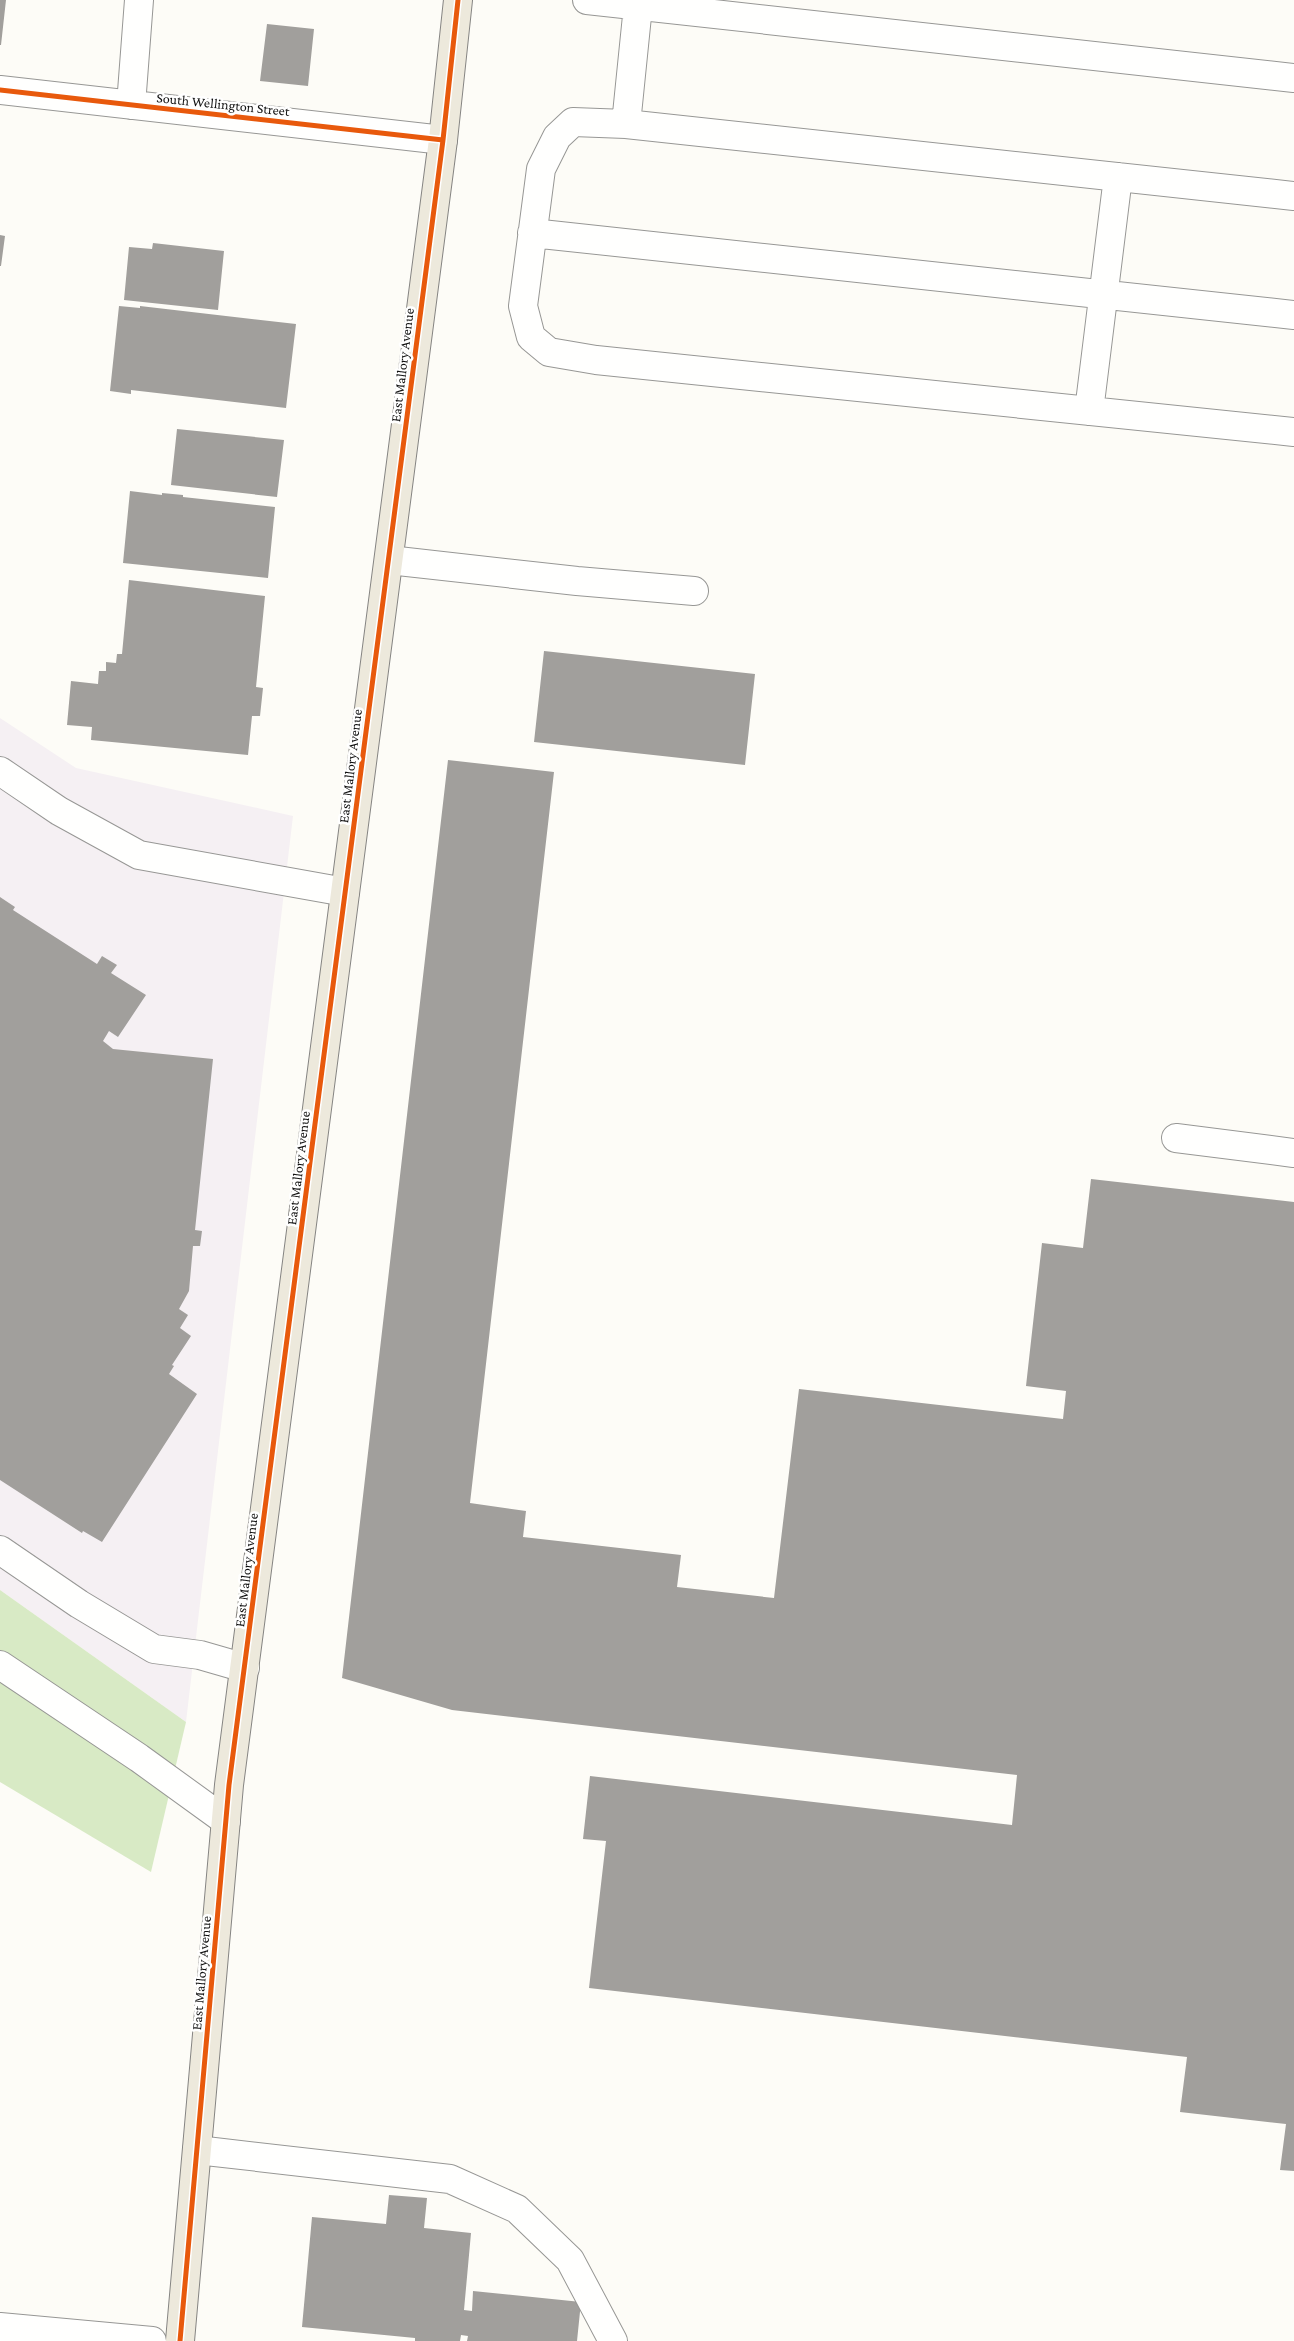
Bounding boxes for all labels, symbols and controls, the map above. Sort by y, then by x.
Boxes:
street label: South Wellington Street [156,89,291,119]
street label: East Mallory Avenue [387,307,417,423]
street label: East Mallory Avenue [335,708,365,824]
street label: East Mallory Avenue [283,1110,313,1226]
street label: East Mallory Avenue [231,1512,261,1628]
street label: East Mallory Avenue [188,1915,214,2031]

